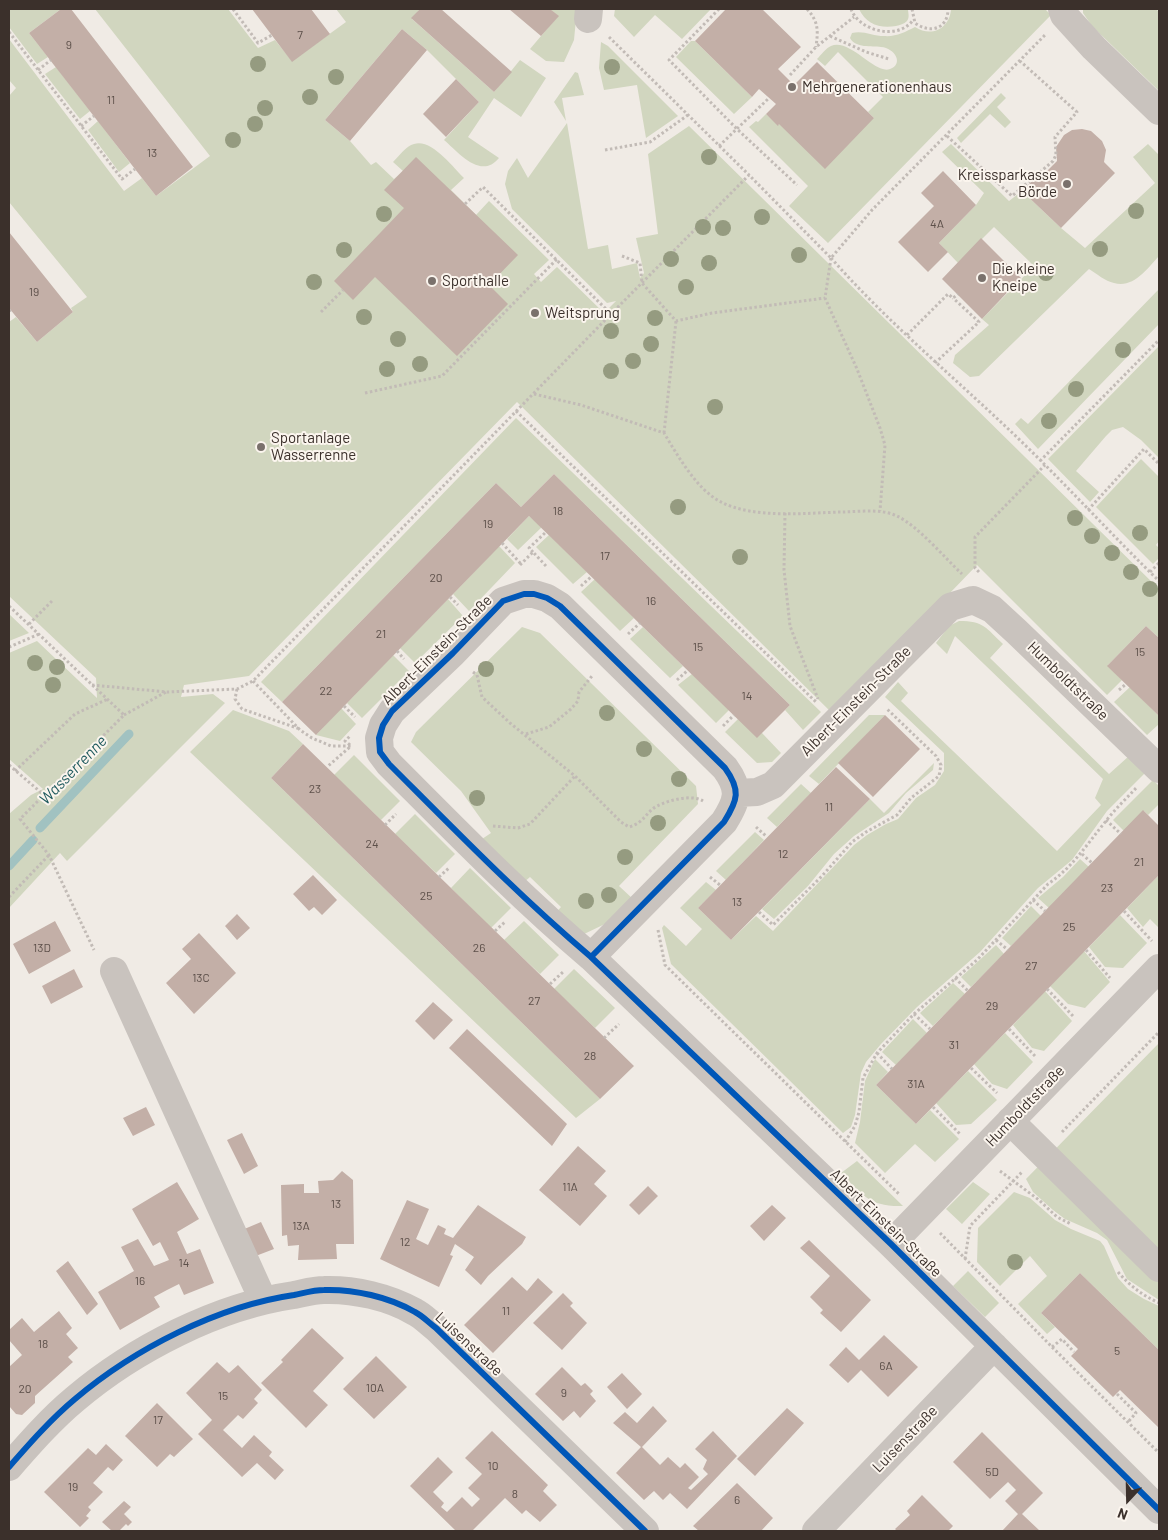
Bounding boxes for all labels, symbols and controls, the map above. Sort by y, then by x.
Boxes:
house number: 7 [297,28,303,42]
house number: 9 [66,38,72,52]
place label: Mehrgenerationenhaus [802,78,952,96]
marker: Mehrgenerationenhaus [786,81,798,93]
house number: 11 [107,93,115,107]
house number: 13 [147,146,157,160]
place label: Kreissparkasse Börde [958,166,1057,201]
marker: Kreissparkasse Börde [1061,178,1073,190]
house number: 4A [930,217,944,231]
place label: Die kleine Kneipe [992,260,1055,295]
place label: Sporthalle [442,272,509,290]
marker: Die kleine Kneipe [976,272,988,284]
marker: Sporthalle [426,275,438,287]
house number: 19 [29,285,39,299]
place label: Weitsprung [545,304,620,322]
marker: Weitsprung [529,307,541,319]
place label: Sportanlage Wasserrenne [271,429,356,464]
marker: Sportanlage Wasserrenne [255,441,267,453]
house number: 18 [553,504,563,518]
house number: 19 [483,517,493,531]
house number: 17 [600,549,610,563]
house number: 20 [429,571,443,585]
street label: Albert-Einstein-Straße [378,591,496,709]
house number: 16 [646,594,656,608]
house number: 21 [376,627,386,641]
street label: Humboldtstraße [1024,638,1112,724]
house number: 15 [693,640,703,654]
street label: Albert-Einstein-Straße [797,642,915,760]
house number: 15 [1135,645,1145,659]
house number: 22 [320,684,332,698]
house number: 14 [742,689,752,703]
water label: Wasserrenne [35,731,111,809]
house number: 23 [309,782,321,796]
house number: 11 [825,800,833,814]
house number: 24 [365,837,379,851]
house number: 12 [778,847,788,861]
house number: 21 [1134,855,1144,869]
house number: 23 [1101,881,1113,895]
house number: 25 [420,889,432,903]
house number: 13 [732,895,742,909]
house number: 25 [1063,920,1075,934]
house number: 13D [33,941,51,955]
house number: 26 [473,941,485,955]
house number: 27 [1025,959,1037,973]
house number: 13C [192,971,210,985]
house number: 27 [528,994,540,1008]
house number: 29 [986,999,998,1013]
house number: 31 [949,1038,959,1052]
house number: 28 [584,1049,596,1063]
street label: Humboldtstraße [982,1062,1068,1150]
house number: 31A [907,1077,925,1091]
street label: Albert-Einstein-Straße [826,1165,946,1281]
house number: 11A [562,1180,578,1194]
house number: 13 [331,1197,341,1211]
house number: 13A [292,1219,310,1233]
house number: 12 [400,1235,410,1249]
house number: 14 [179,1256,189,1270]
house number: 16 [135,1274,145,1288]
house number: 11 [502,1304,510,1318]
street label: Luisenstraße [431,1308,507,1380]
house number: 18 [38,1337,48,1351]
house number: 5 [1114,1344,1120,1358]
house number: 6A [879,1359,893,1373]
house number: 10A [366,1381,384,1395]
house number: 20 [18,1382,32,1396]
house number: 9 [561,1386,567,1400]
house number: 15 [218,1389,228,1403]
street label: Luisenstraße [869,1402,941,1476]
house number: 17 [153,1413,163,1427]
house number: 10 [488,1459,498,1473]
house number: 5D [985,1465,999,1479]
north arrow [1103,1475,1153,1525]
house number: 19 [68,1480,78,1494]
house number: 8 [512,1487,518,1501]
house number: 6 [734,1493,740,1507]
text: N [1115,1505,1130,1524]

